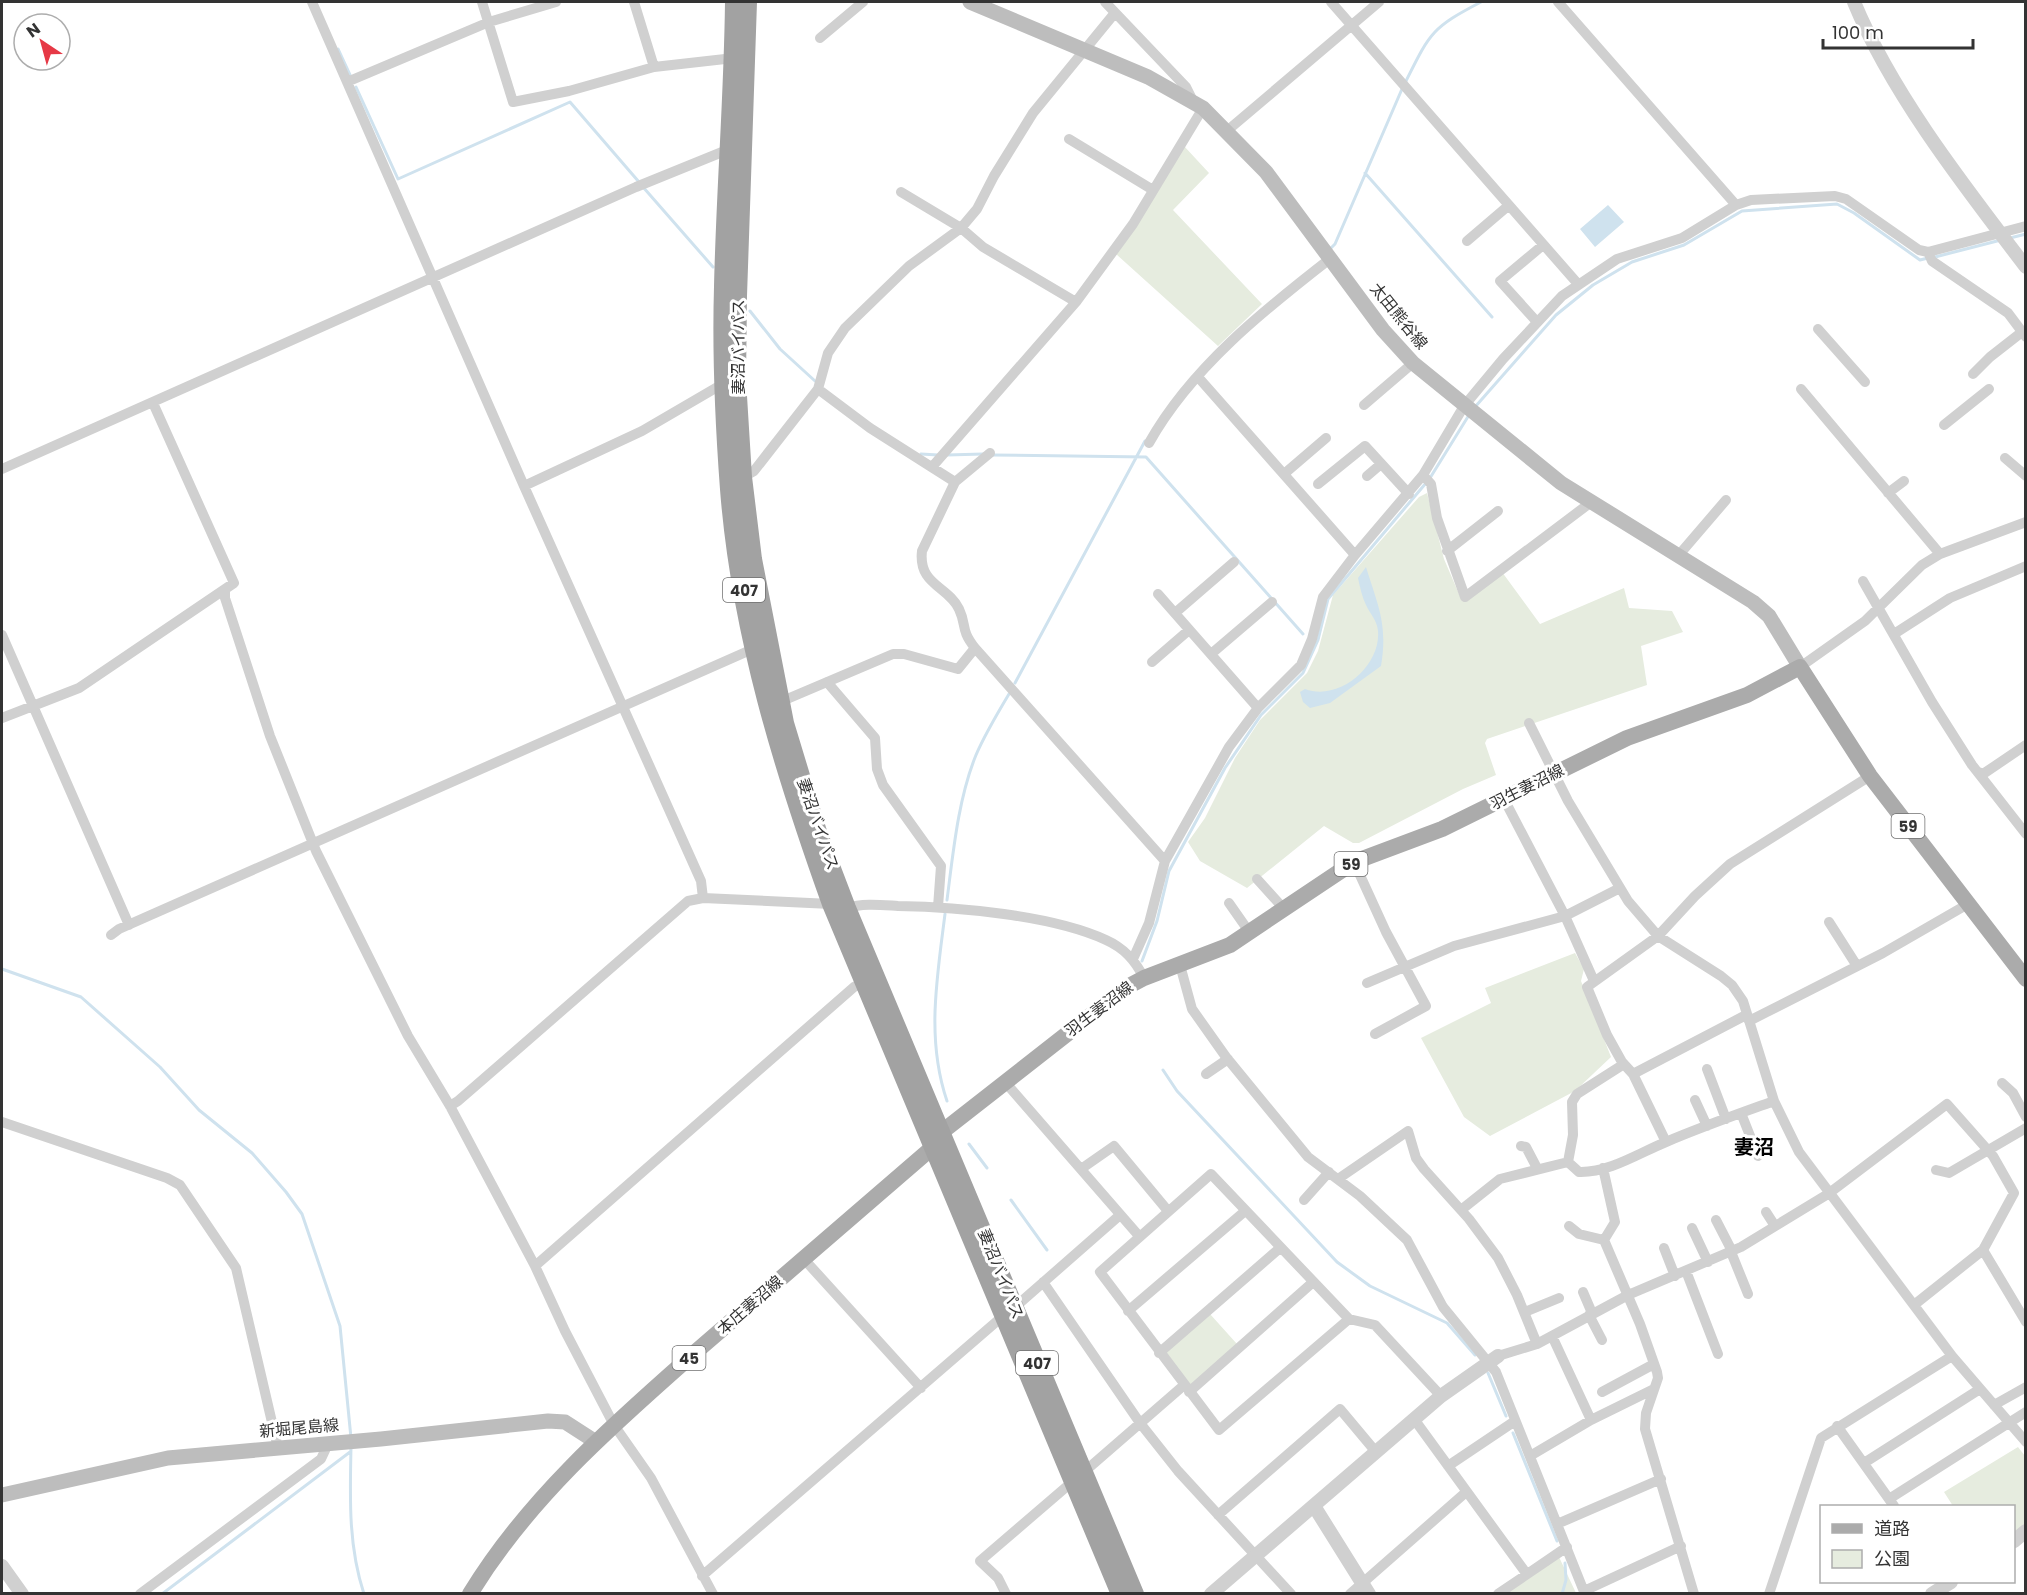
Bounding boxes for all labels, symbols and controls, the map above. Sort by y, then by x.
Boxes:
north arrow [12,12,72,72]
scale bar [1823,12,1973,50]
text: N [22,17,45,43]
text: 100 m [1832,20,1884,45]
street label: 太田熊谷線 [1365,278,1433,354]
street label: 妻沼バイパス [727,299,750,395]
road number: 407 [723,578,765,602]
street label: 羽生妻沼線 [1486,759,1568,815]
street label: 妻沼バイパス [792,775,844,873]
road number: 59 [1892,814,1924,838]
road number: 59 [1334,852,1368,876]
street label: 羽生妻沼線 [1060,976,1138,1042]
district label: 妻沼 [1734,1133,1774,1161]
street label: 妻沼バイパス [972,1225,1030,1323]
street label: 本庄妻沼線 [712,1270,788,1340]
road number: 45 [672,1346,706,1370]
road number: 407 [1016,1351,1058,1375]
street label: 新堀尾島線 [258,1413,340,1443]
legend [1820,1505,2015,1583]
text: 道路 [1874,1516,1910,1541]
text: 公園 [1874,1546,1910,1571]

